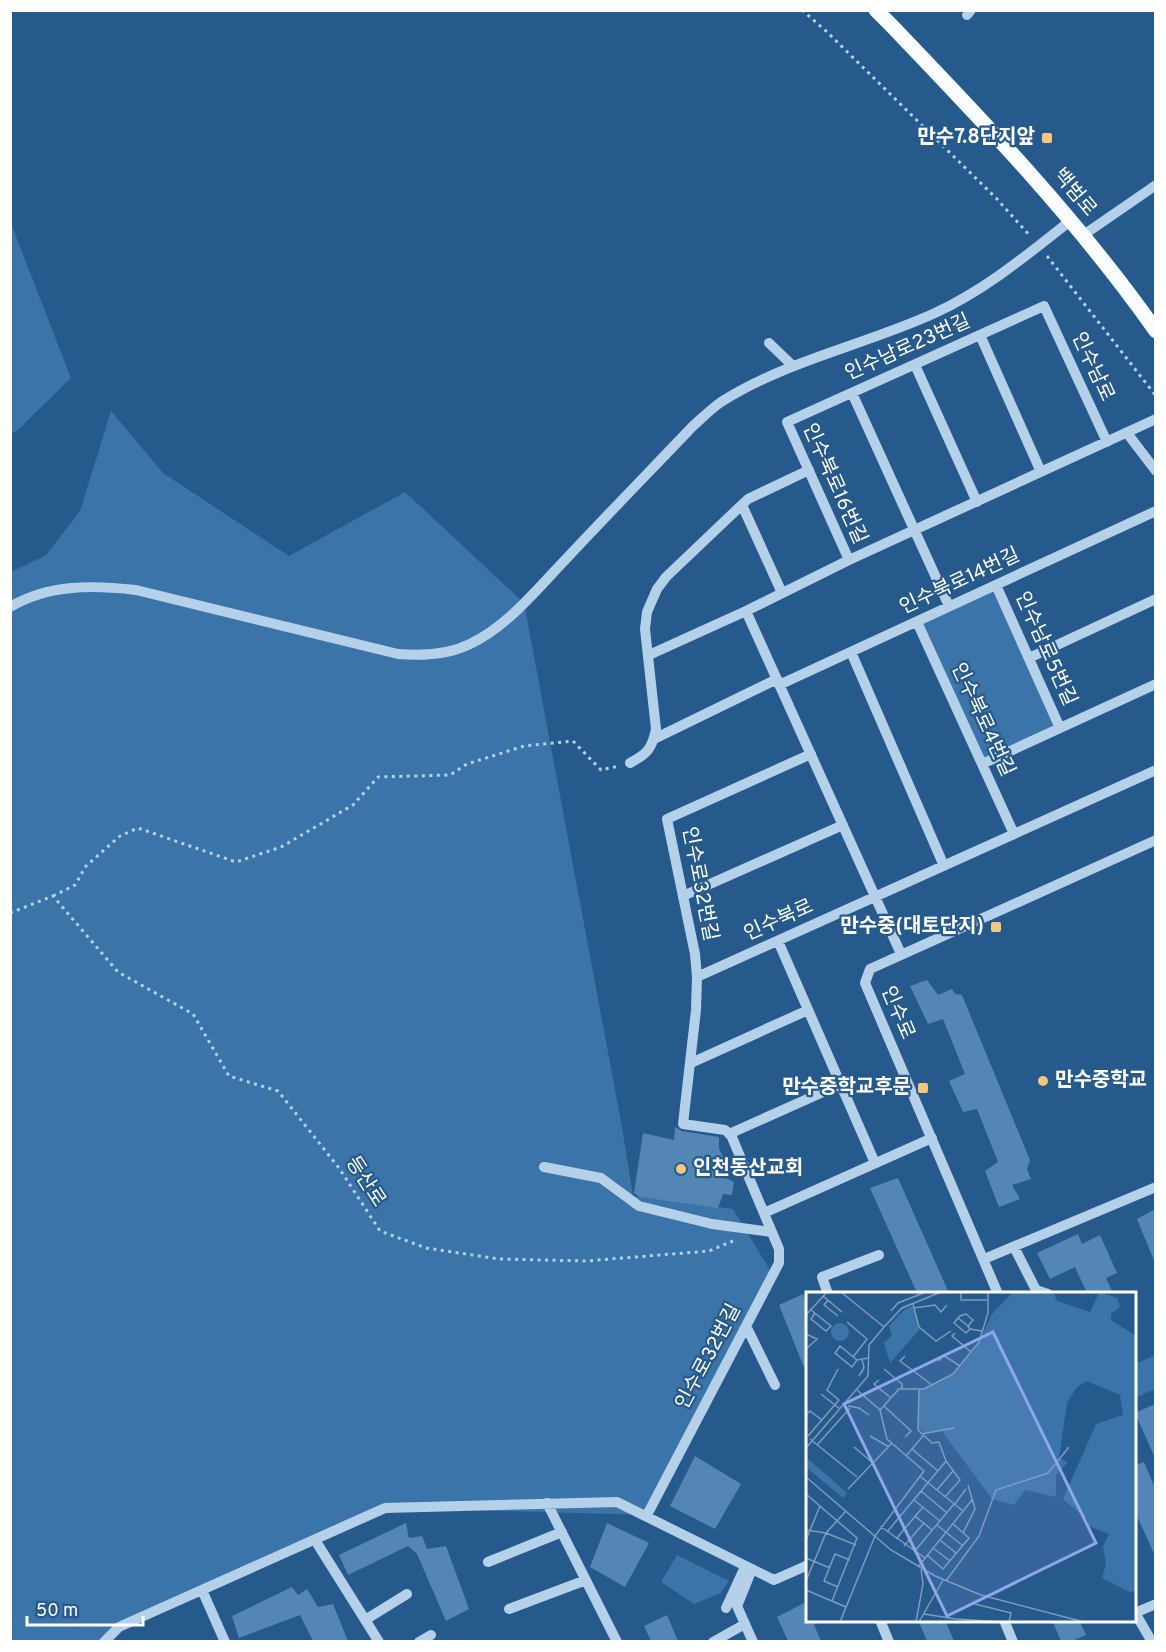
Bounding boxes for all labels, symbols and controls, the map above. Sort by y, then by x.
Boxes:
place label: 만수7.8단지앞 [917,125,1036,151]
marker: 만수7.8단지앞 [1040,131,1054,145]
street label: 백범로 [1046,163,1102,223]
street label: 인수남로23번길 [841,309,975,387]
street label: 인수남로 [1065,328,1119,406]
street label: 인수북로16번길 [796,419,872,549]
street label: 인수북로14번길 [896,543,1024,621]
street label: 인수남로5번길 [1008,588,1082,710]
street label: 인수북로4번길 [944,659,1020,781]
street label: 인수로32번길 [675,825,723,943]
street label: 인수북로 [740,894,818,948]
place label: 만수중(대토단지) [840,914,984,940]
marker: 만수중(대토단지) [989,920,1003,934]
street label: 인수로 [874,983,920,1043]
place label: 만수중학교 [1055,1068,1147,1094]
marker: 만수중학교 [1036,1074,1050,1088]
place label: 만수중학교후문 [782,1075,911,1101]
marker: 만수중학교후문 [916,1081,930,1095]
street label: 등산로 [339,1152,391,1212]
place label: 인천동산교회 [693,1156,803,1182]
marker: 인천동산교회 [674,1162,688,1176]
inset map [806,1292,1136,1622]
street label: 인수로32번길 [670,1300,748,1414]
scale bar [27,1589,142,1627]
text: 50 m [36,1600,78,1623]

